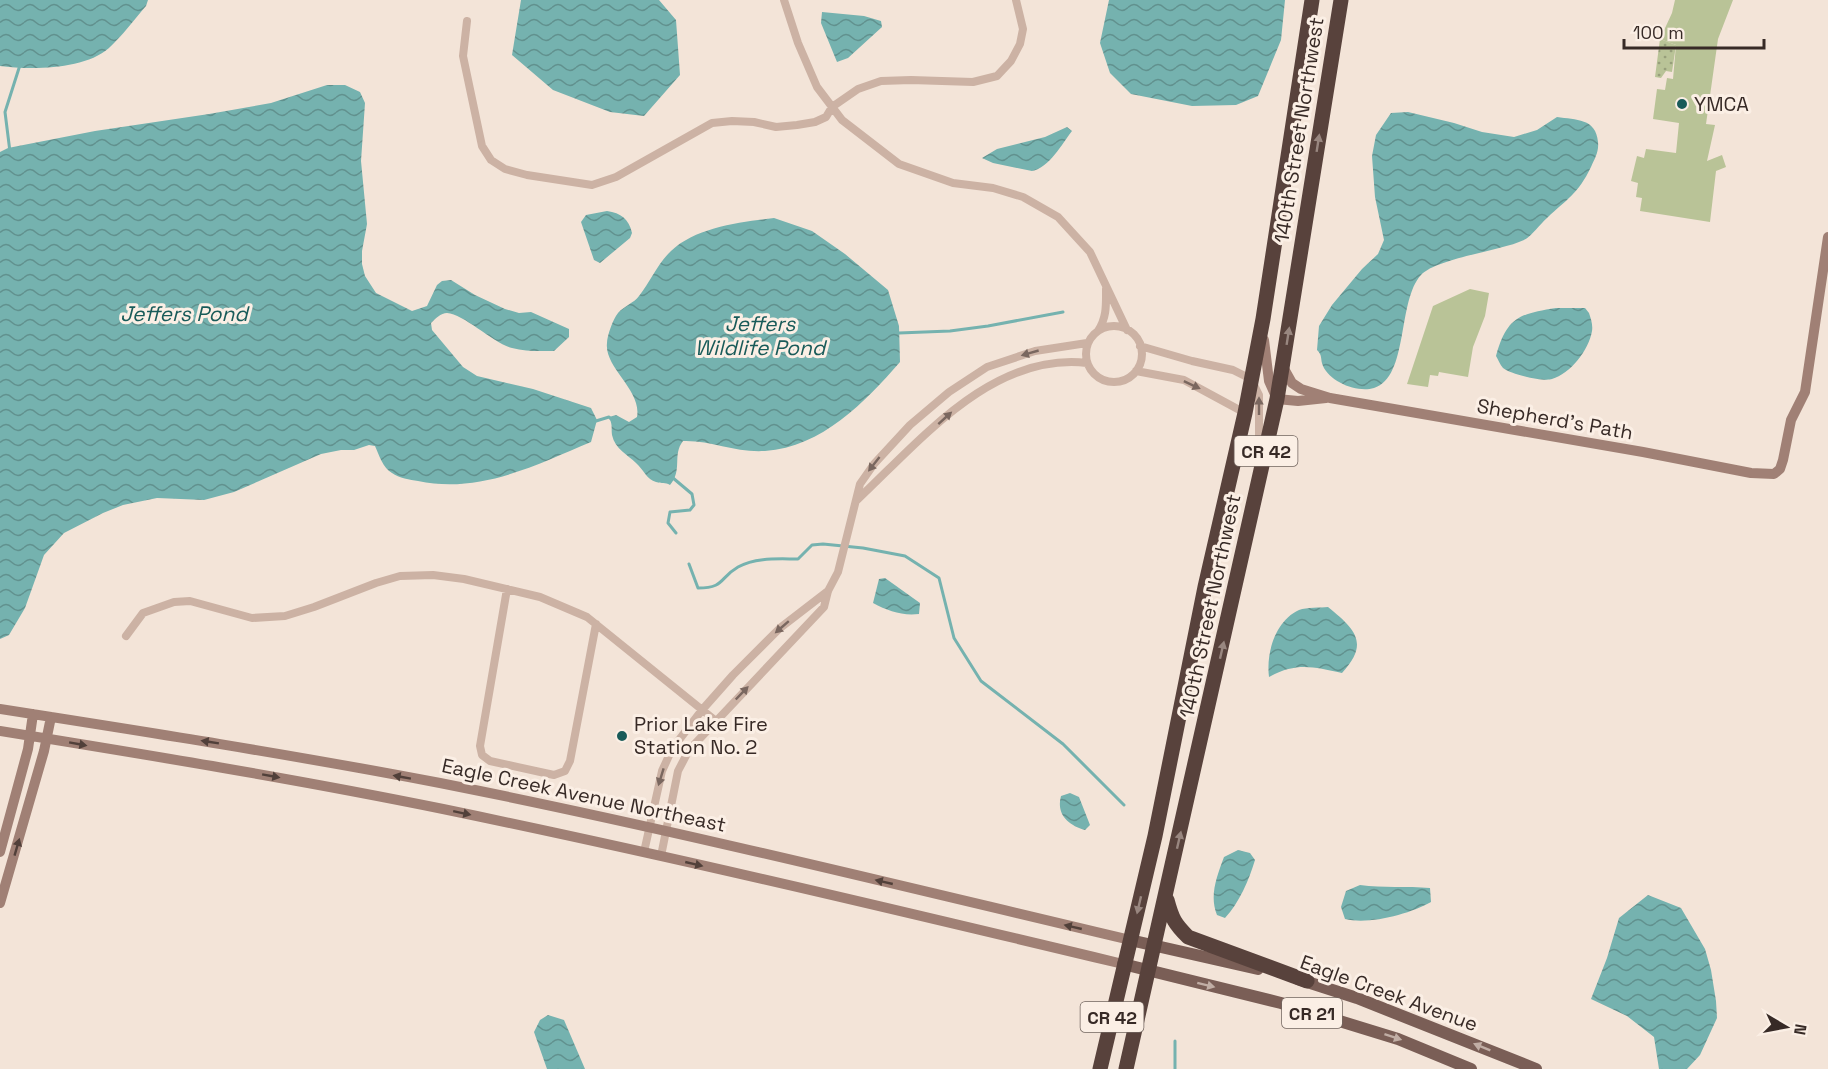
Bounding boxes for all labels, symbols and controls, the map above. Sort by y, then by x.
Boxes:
scale bar [1624,12,1764,50]
street label: 140th Street Northwest [1268,15,1330,245]
text: 100 m [1633,21,1684,44]
place label: YMCA [1694,91,1749,117]
marker: YMCA [1675,97,1689,111]
one-way arrow [1314,133,1323,152]
water label: Jeffers Pond [120,300,250,327]
water label: Jeffers Wildlife Pond [695,310,828,361]
one-way arrow [1283,326,1292,345]
one-way arrow [1021,349,1039,358]
one-way arrow [1184,380,1201,389]
street label: Shepherd's Path [1475,392,1635,446]
one-way arrow [1254,397,1264,416]
one-way arrow [937,412,952,425]
road number: CR 42 [1234,436,1298,466]
one-way arrow [869,457,881,472]
street label: 140th Street Northwest [1174,492,1246,720]
one-way arrow [775,620,790,633]
one-way arrow [1218,640,1227,659]
one-way arrow [735,687,749,701]
place label: Prior Lake Fire Station No. 2 [634,711,768,760]
marker: Prior Lake Fire Station No. 2 [615,729,629,743]
one-way arrow [200,738,219,747]
one-way arrow [69,739,88,748]
street label: Eagle Creek Avenue Northeast [440,752,728,838]
one-way arrow [656,768,665,786]
one-way arrow [261,772,280,781]
one-way arrow [392,772,411,781]
one-way arrow [453,809,472,818]
one-way arrow [1175,830,1184,849]
one-way arrow [13,837,22,855]
one-way arrow [685,859,703,869]
one-way arrow [874,877,893,887]
one-way arrow [1133,895,1143,914]
one-way arrow [1064,921,1083,931]
street label: Eagle Creek Avenue [1297,949,1481,1037]
one-way arrow [1196,980,1215,990]
north arrow [1756,997,1816,1057]
road number: CR 21 [1282,998,1342,1028]
road number: CR 42 [1080,1002,1144,1032]
text: N [1789,1022,1812,1037]
one-way arrow [1384,1033,1402,1043]
one-way arrow [1473,1042,1491,1051]

